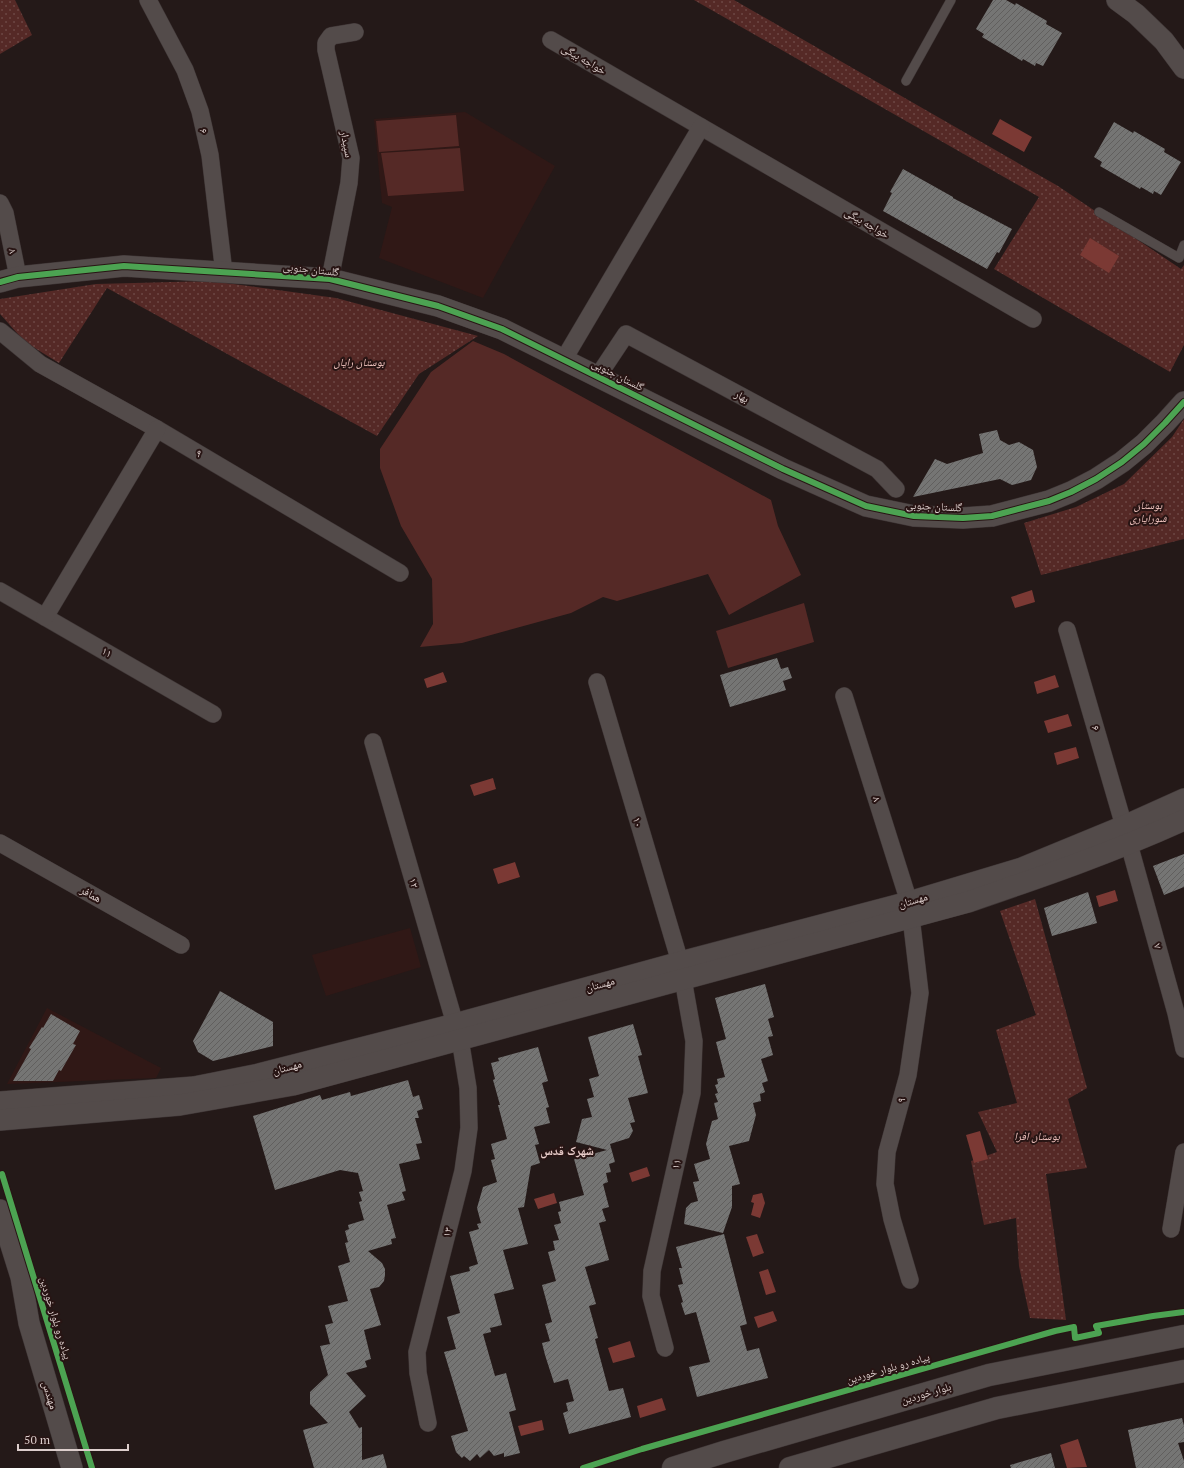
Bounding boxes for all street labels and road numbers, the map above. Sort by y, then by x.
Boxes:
street label: خواجه بیگی [559,41,609,77]
street label: ۶ [197,127,211,135]
street label: سپیدار [337,128,356,159]
street label: خواجه بیگی [842,205,892,241]
street label: ۸ [6,247,20,255]
street label: گلستان جنوبی [282,259,340,279]
street label: گلستان جنوبی [590,356,647,394]
street label: بهار [732,386,752,406]
street label: ۹ [193,446,205,460]
street label: گلستان جنوبی [905,498,963,514]
street label: ۱۱ [99,643,115,661]
street label: ۶ [1089,724,1103,732]
street label: ۸ [870,795,884,803]
street label: ۱۰ [630,815,646,829]
street label: ۱۲ [406,876,422,890]
street label: همافر [77,882,104,906]
street label: مهستان [897,889,929,911]
street label: ۷ [1151,942,1165,950]
street label: مهستان [584,973,616,995]
street label: مهستان [271,1056,303,1078]
street label: ۹ [894,1096,908,1104]
street label: ۱۱ [668,1158,684,1170]
street label: ۱۳ [439,1225,455,1238]
street label: پیاده رو بلوار خوردین [37,1275,75,1361]
street label: پیاده رو بلوار خوردین [845,1349,931,1387]
street label: مهندس [39,1379,61,1411]
street label: بلوار خوردین [899,1379,953,1407]

